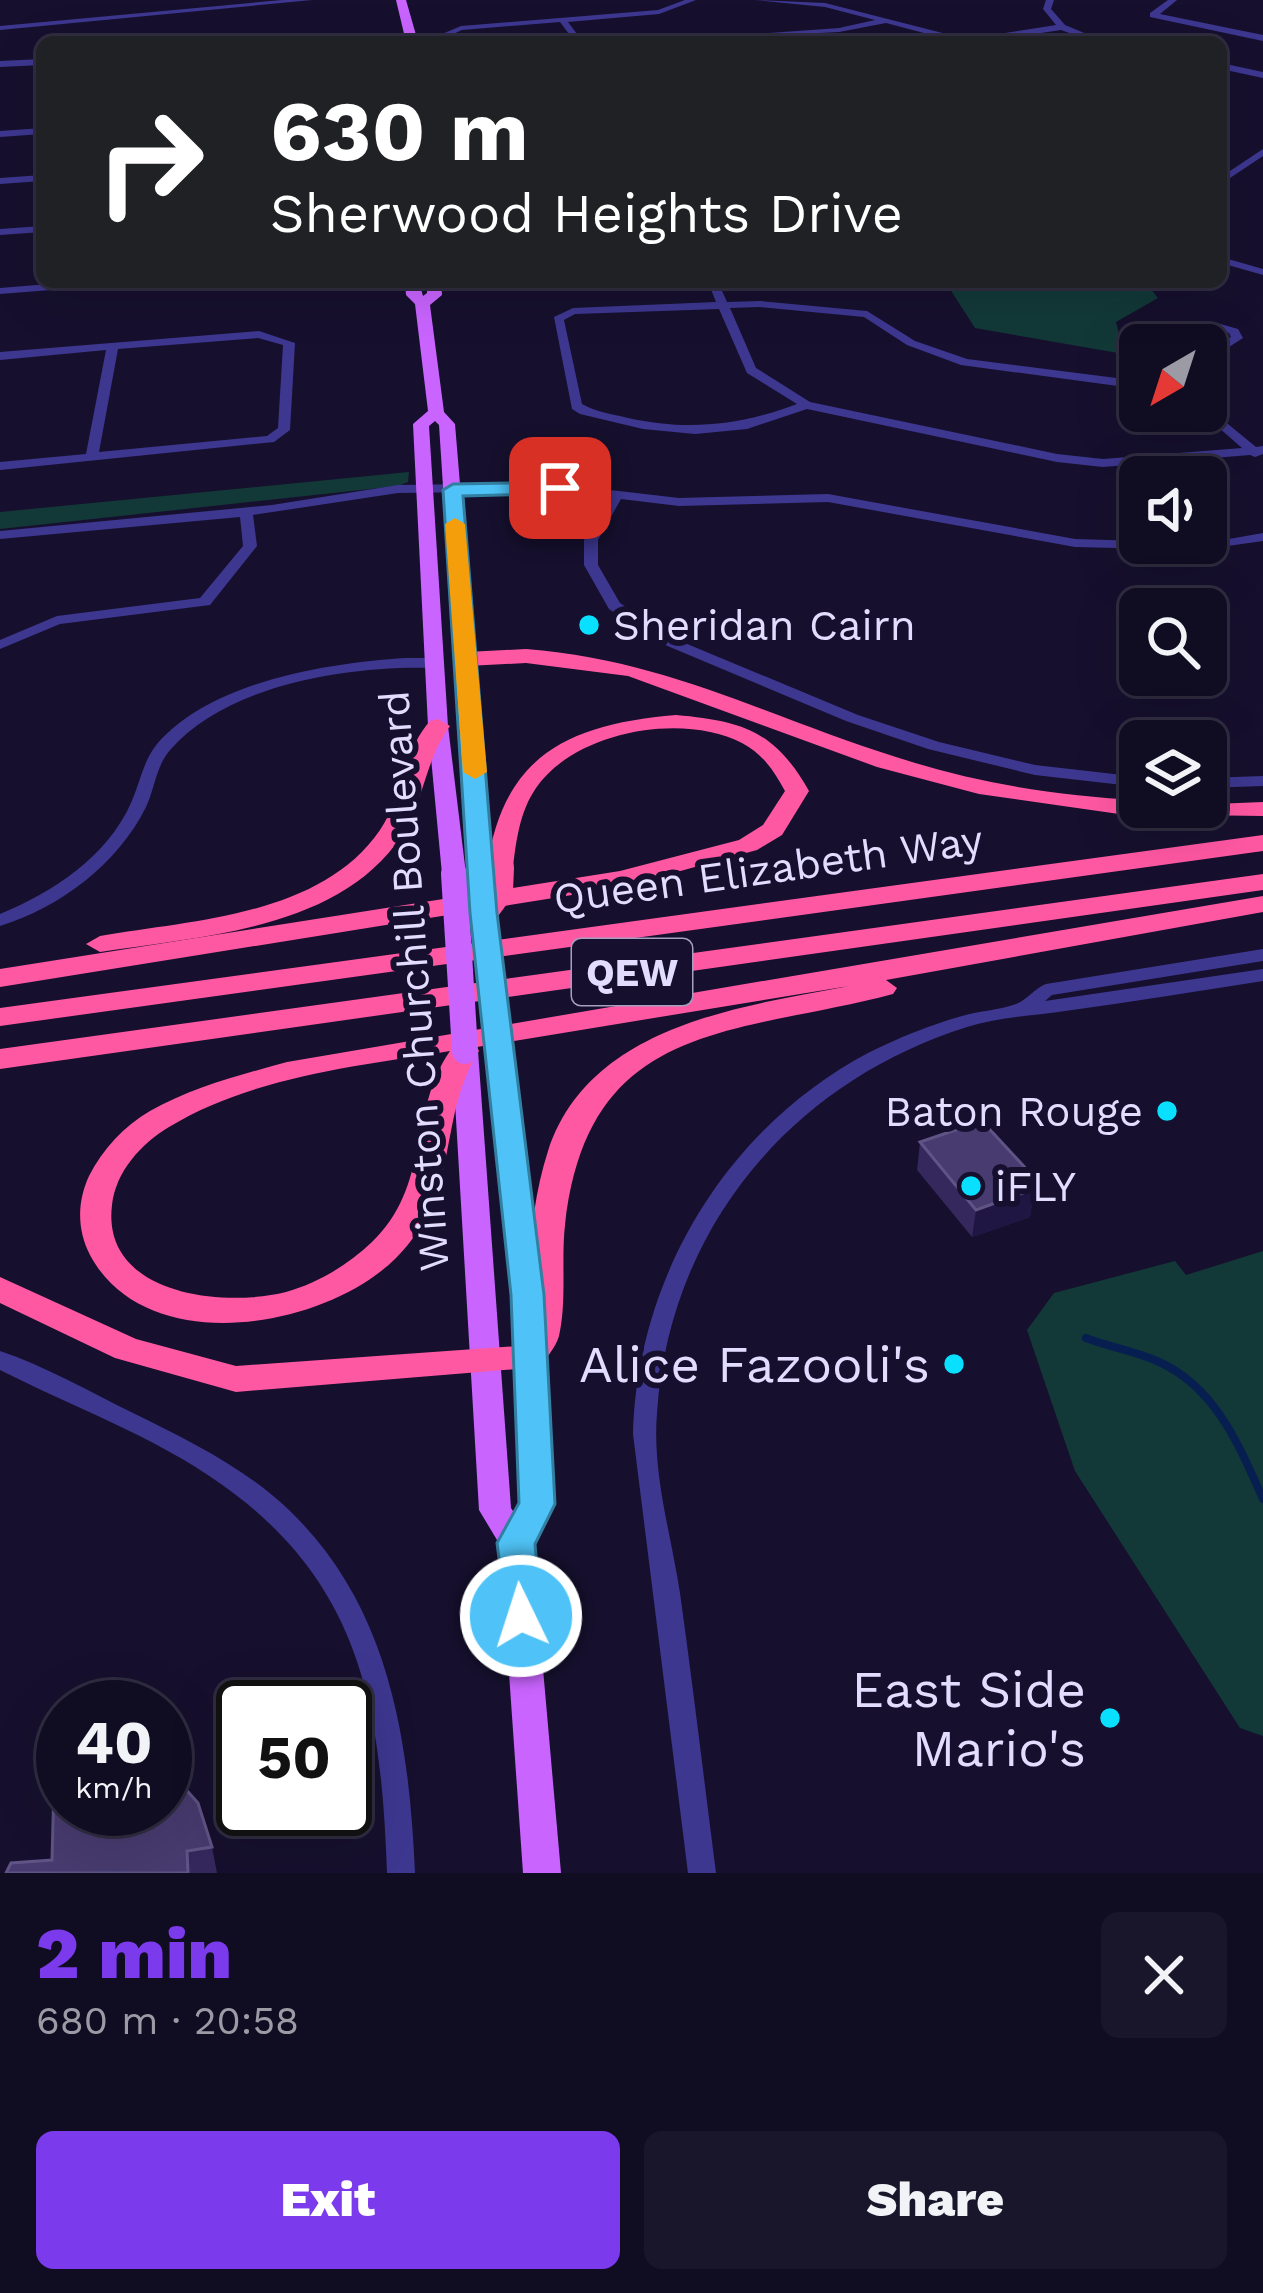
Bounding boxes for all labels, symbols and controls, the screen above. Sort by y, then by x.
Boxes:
text: 630 m [270,82,529,180]
icon: right [72,84,228,240]
text: Sherwood Heights Drive [270,182,903,245]
north arrow [1119,324,1227,432]
map controls [1119,324,1227,828]
pin [509,437,611,539]
icon: arrive [527,455,593,521]
button: sound [1119,456,1227,564]
button: search [1119,588,1227,696]
place label: Sheridan Cairn [613,601,916,650]
marker: Sheridan Cairn [576,612,602,638]
street label: Winston Churchill Boulevard [369,689,459,1273]
button: layers [1119,720,1227,828]
street label: Queen Elizabeth Way [550,815,986,923]
road number: QEW [572,939,692,1005]
place label: Baton Rouge [885,1087,1143,1136]
marker: Baton Rouge [1154,1098,1180,1124]
place label: iFLY [995,1162,1076,1211]
marker: iFLY [958,1173,984,1199]
place label: Alice Fazooli's [579,1335,930,1394]
marker: Alice Fazooli's [941,1351,967,1377]
position arrow [458,1553,584,1679]
place label: East Side Mario's [852,1660,1086,1778]
speed limit sign: 50 [216,1680,372,1836]
marker: East Side Mario's [1097,1705,1123,1731]
text: 40 [75,1707,153,1778]
text: km/h [75,1770,153,1805]
text: 2 min [36,1911,232,1995]
button: close [1101,1912,1227,2038]
text: 680 m · 20:58 [36,1998,299,2043]
button: Exit [36,2131,620,2269]
button: Share [644,2131,1227,2269]

